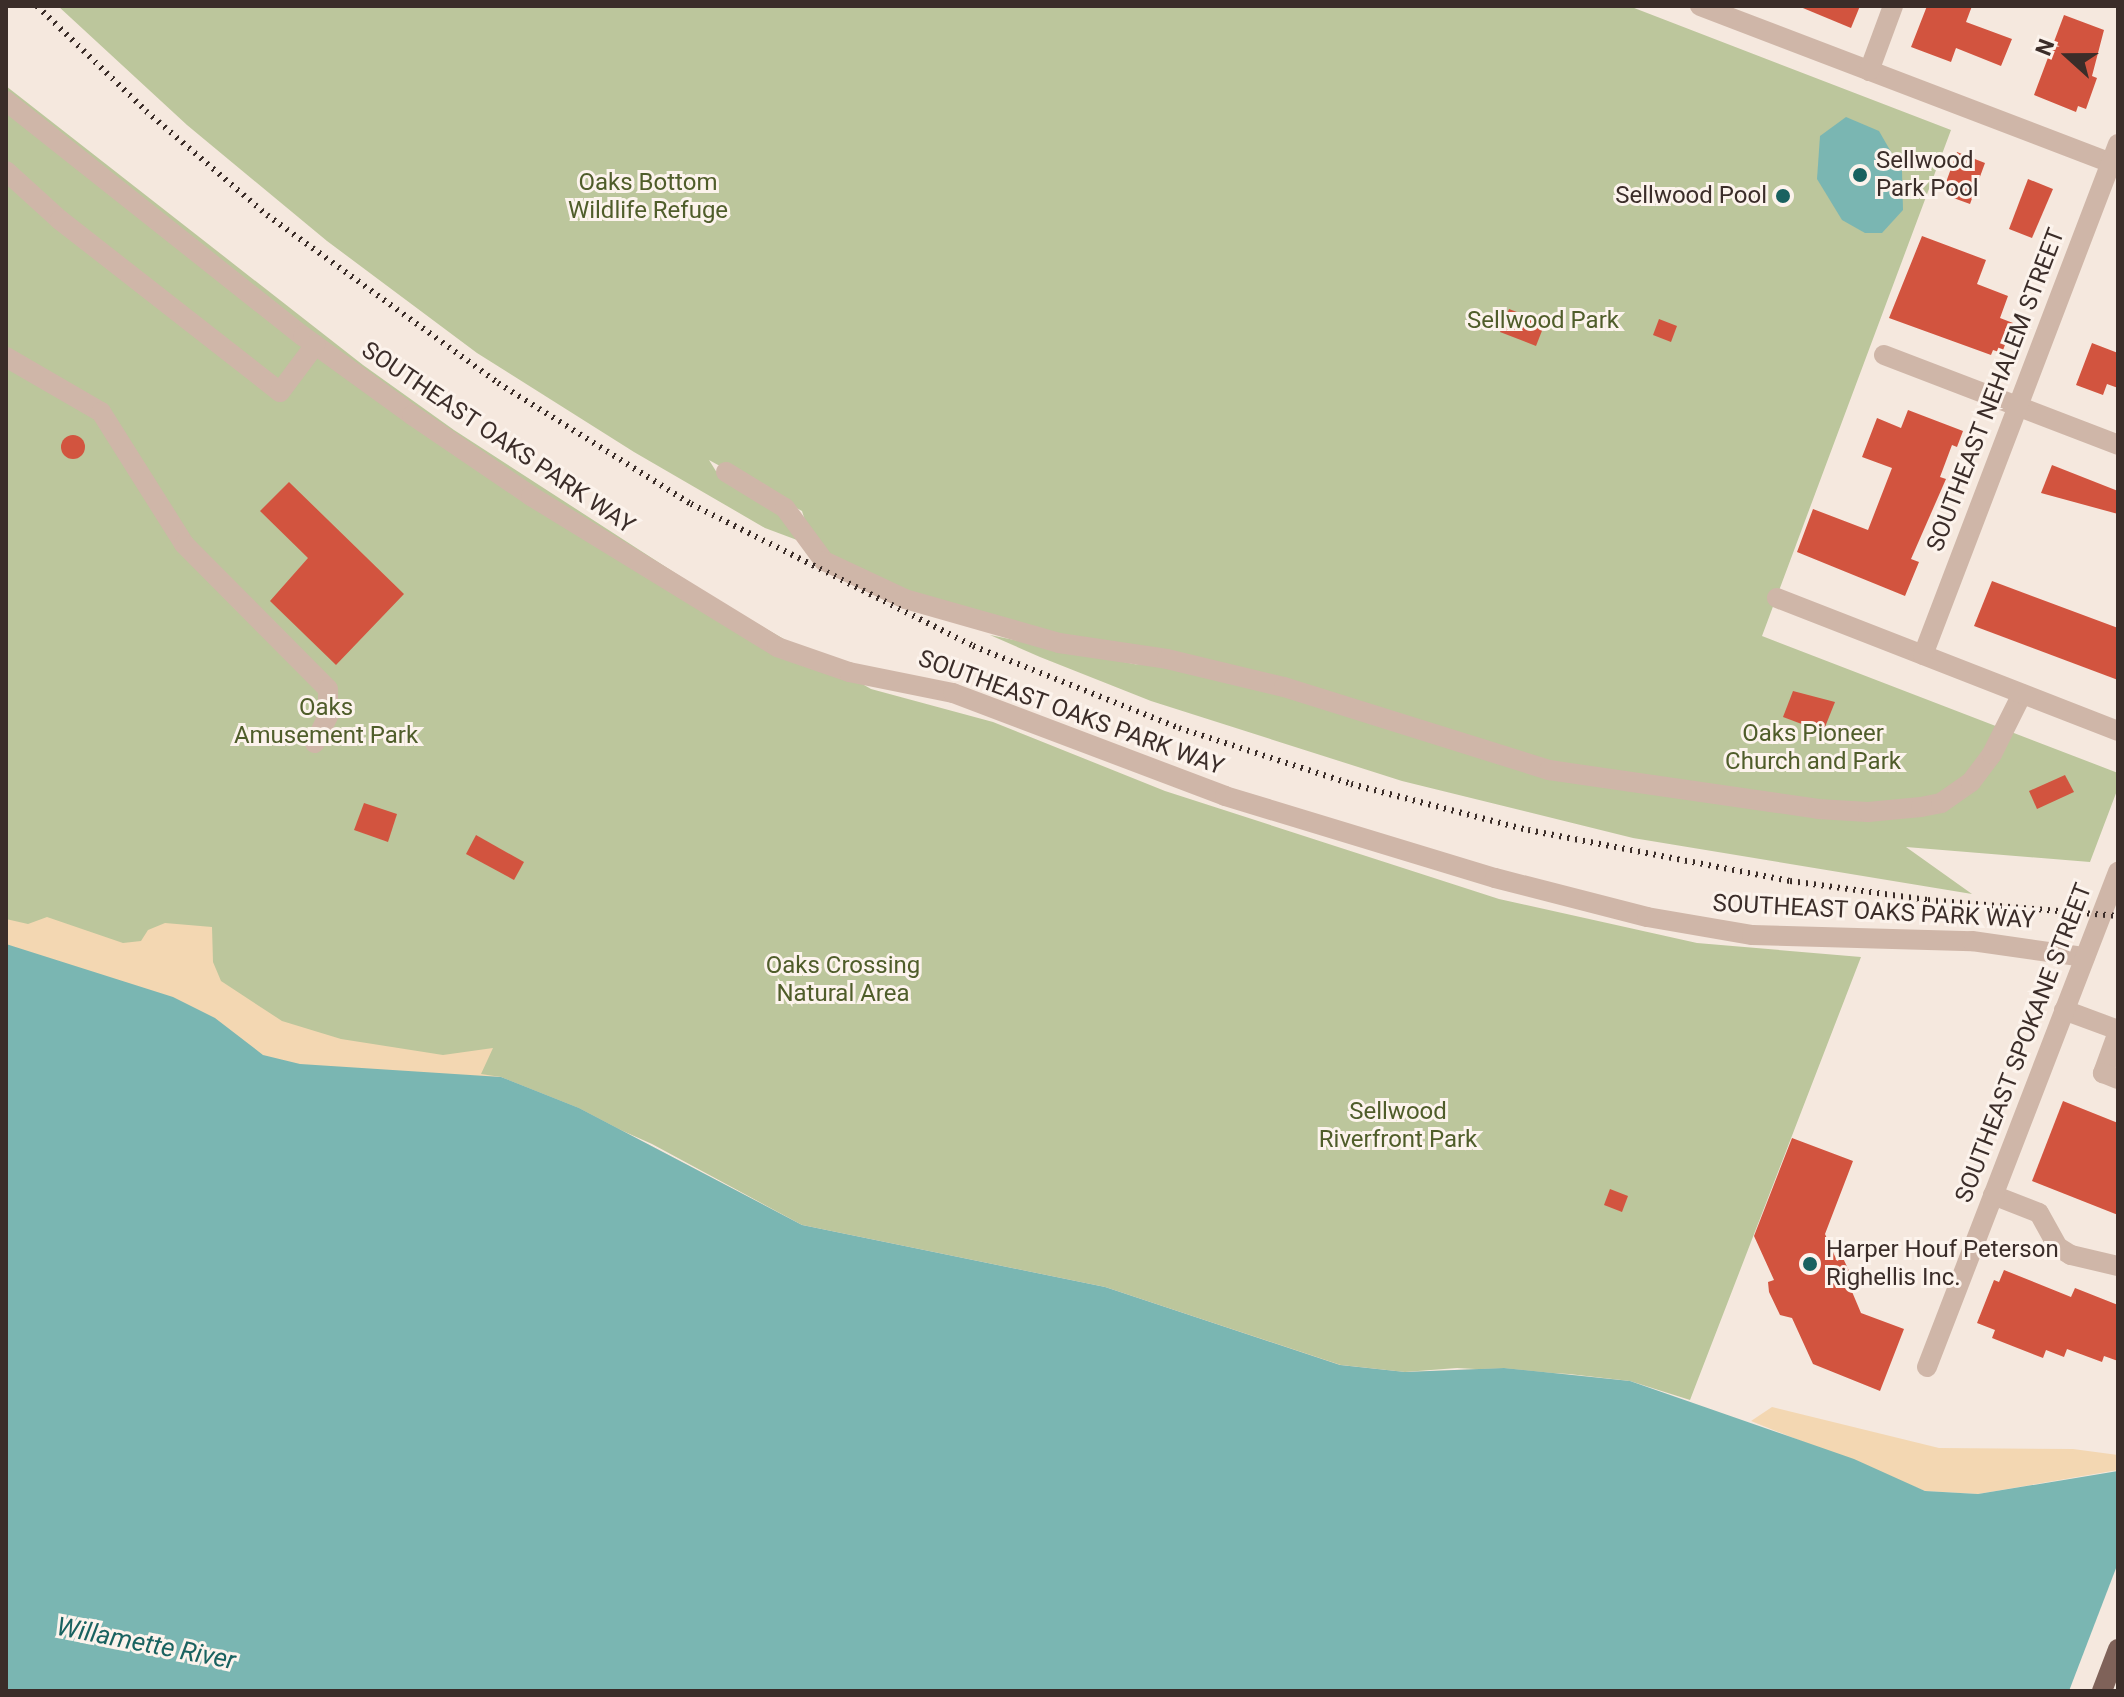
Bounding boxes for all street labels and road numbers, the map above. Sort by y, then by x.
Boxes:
street label: SOUTHEAST NEHALEM STREET [1921,224,2071,556]
street label: SOUTHEAST OAKS PARK WAY [356,336,640,540]
street label: SOUTHEAST OAKS PARK WAY [914,644,1228,782]
street label: SOUTHEAST SPOKANE STREET [1950,879,2098,1207]
street label: SOUTHEAST OAKS PARK WAY [1712,889,2036,935]

